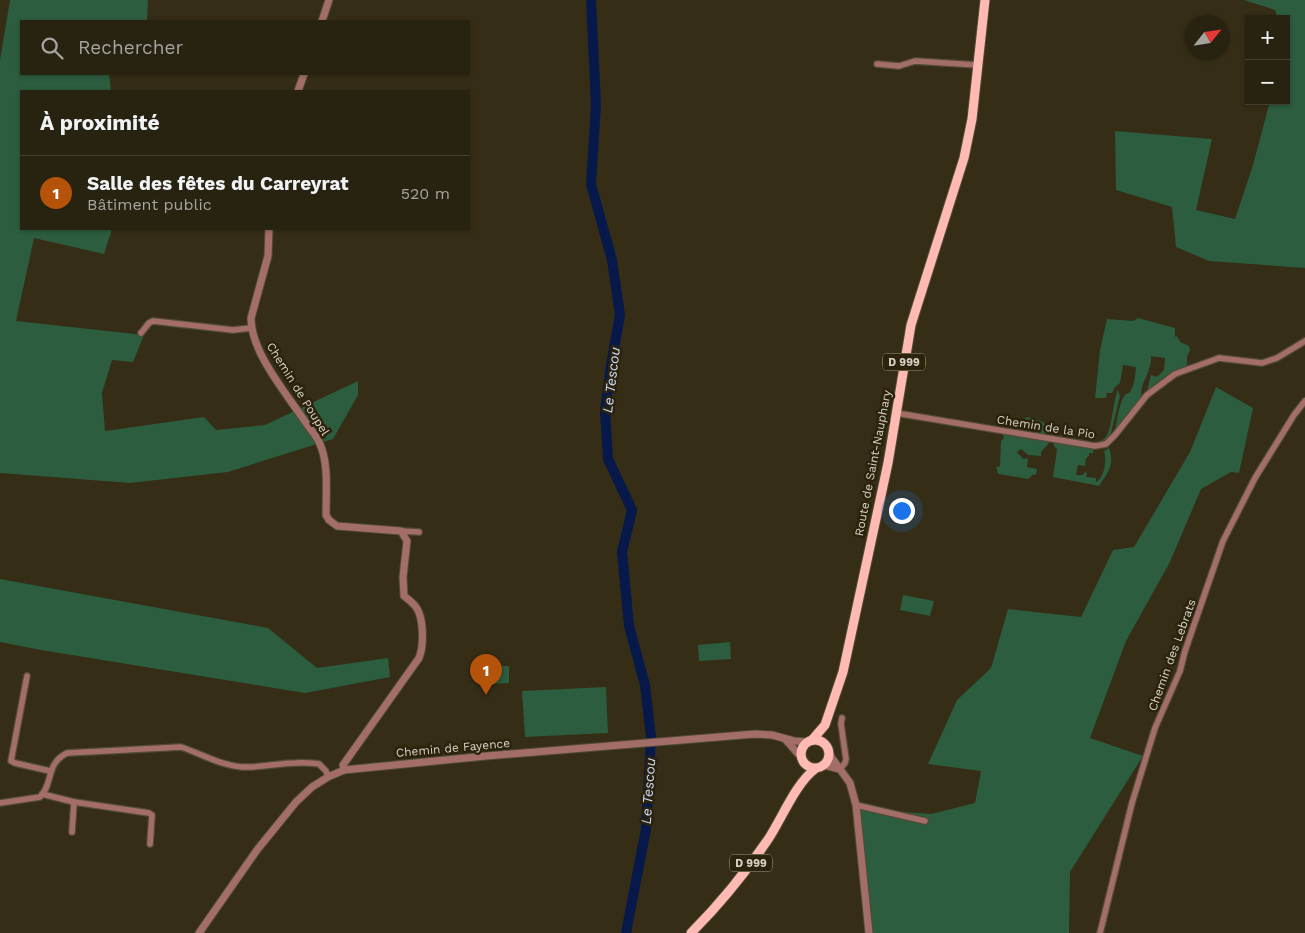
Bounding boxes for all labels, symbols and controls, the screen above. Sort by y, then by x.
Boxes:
north arrow [1185,15,1230,60]
map controls [1245,15,1290,105]
button: + [1245,15,1290,60]
search box [20,20,470,75]
icon: search [38,34,66,62]
text: Rechercher [78,36,183,59]
button: − [1245,60,1290,105]
text: À proximité [40,110,160,135]
text: Salle des fêtes du Carreyrat [87,172,349,195]
text: 1 [53,184,59,203]
text: 520 m [401,184,450,203]
text: Bâtiment public [87,195,212,214]
street label: Chemin de Poupel [264,340,333,438]
water label: Le Tescou [599,346,623,414]
road number: D 999 [883,354,925,371]
street label: Route de Saint-Nauphary [852,388,894,537]
street label: Chemin de la Pio [996,412,1096,442]
your location [889,498,915,524]
street label: Chemin des Lebrats [1145,597,1199,713]
pin: 1 [470,654,502,695]
street label: Chemin de Fayence [395,736,511,760]
water label: Le Tescou [638,757,658,825]
road number: D 999 [730,854,772,871]

